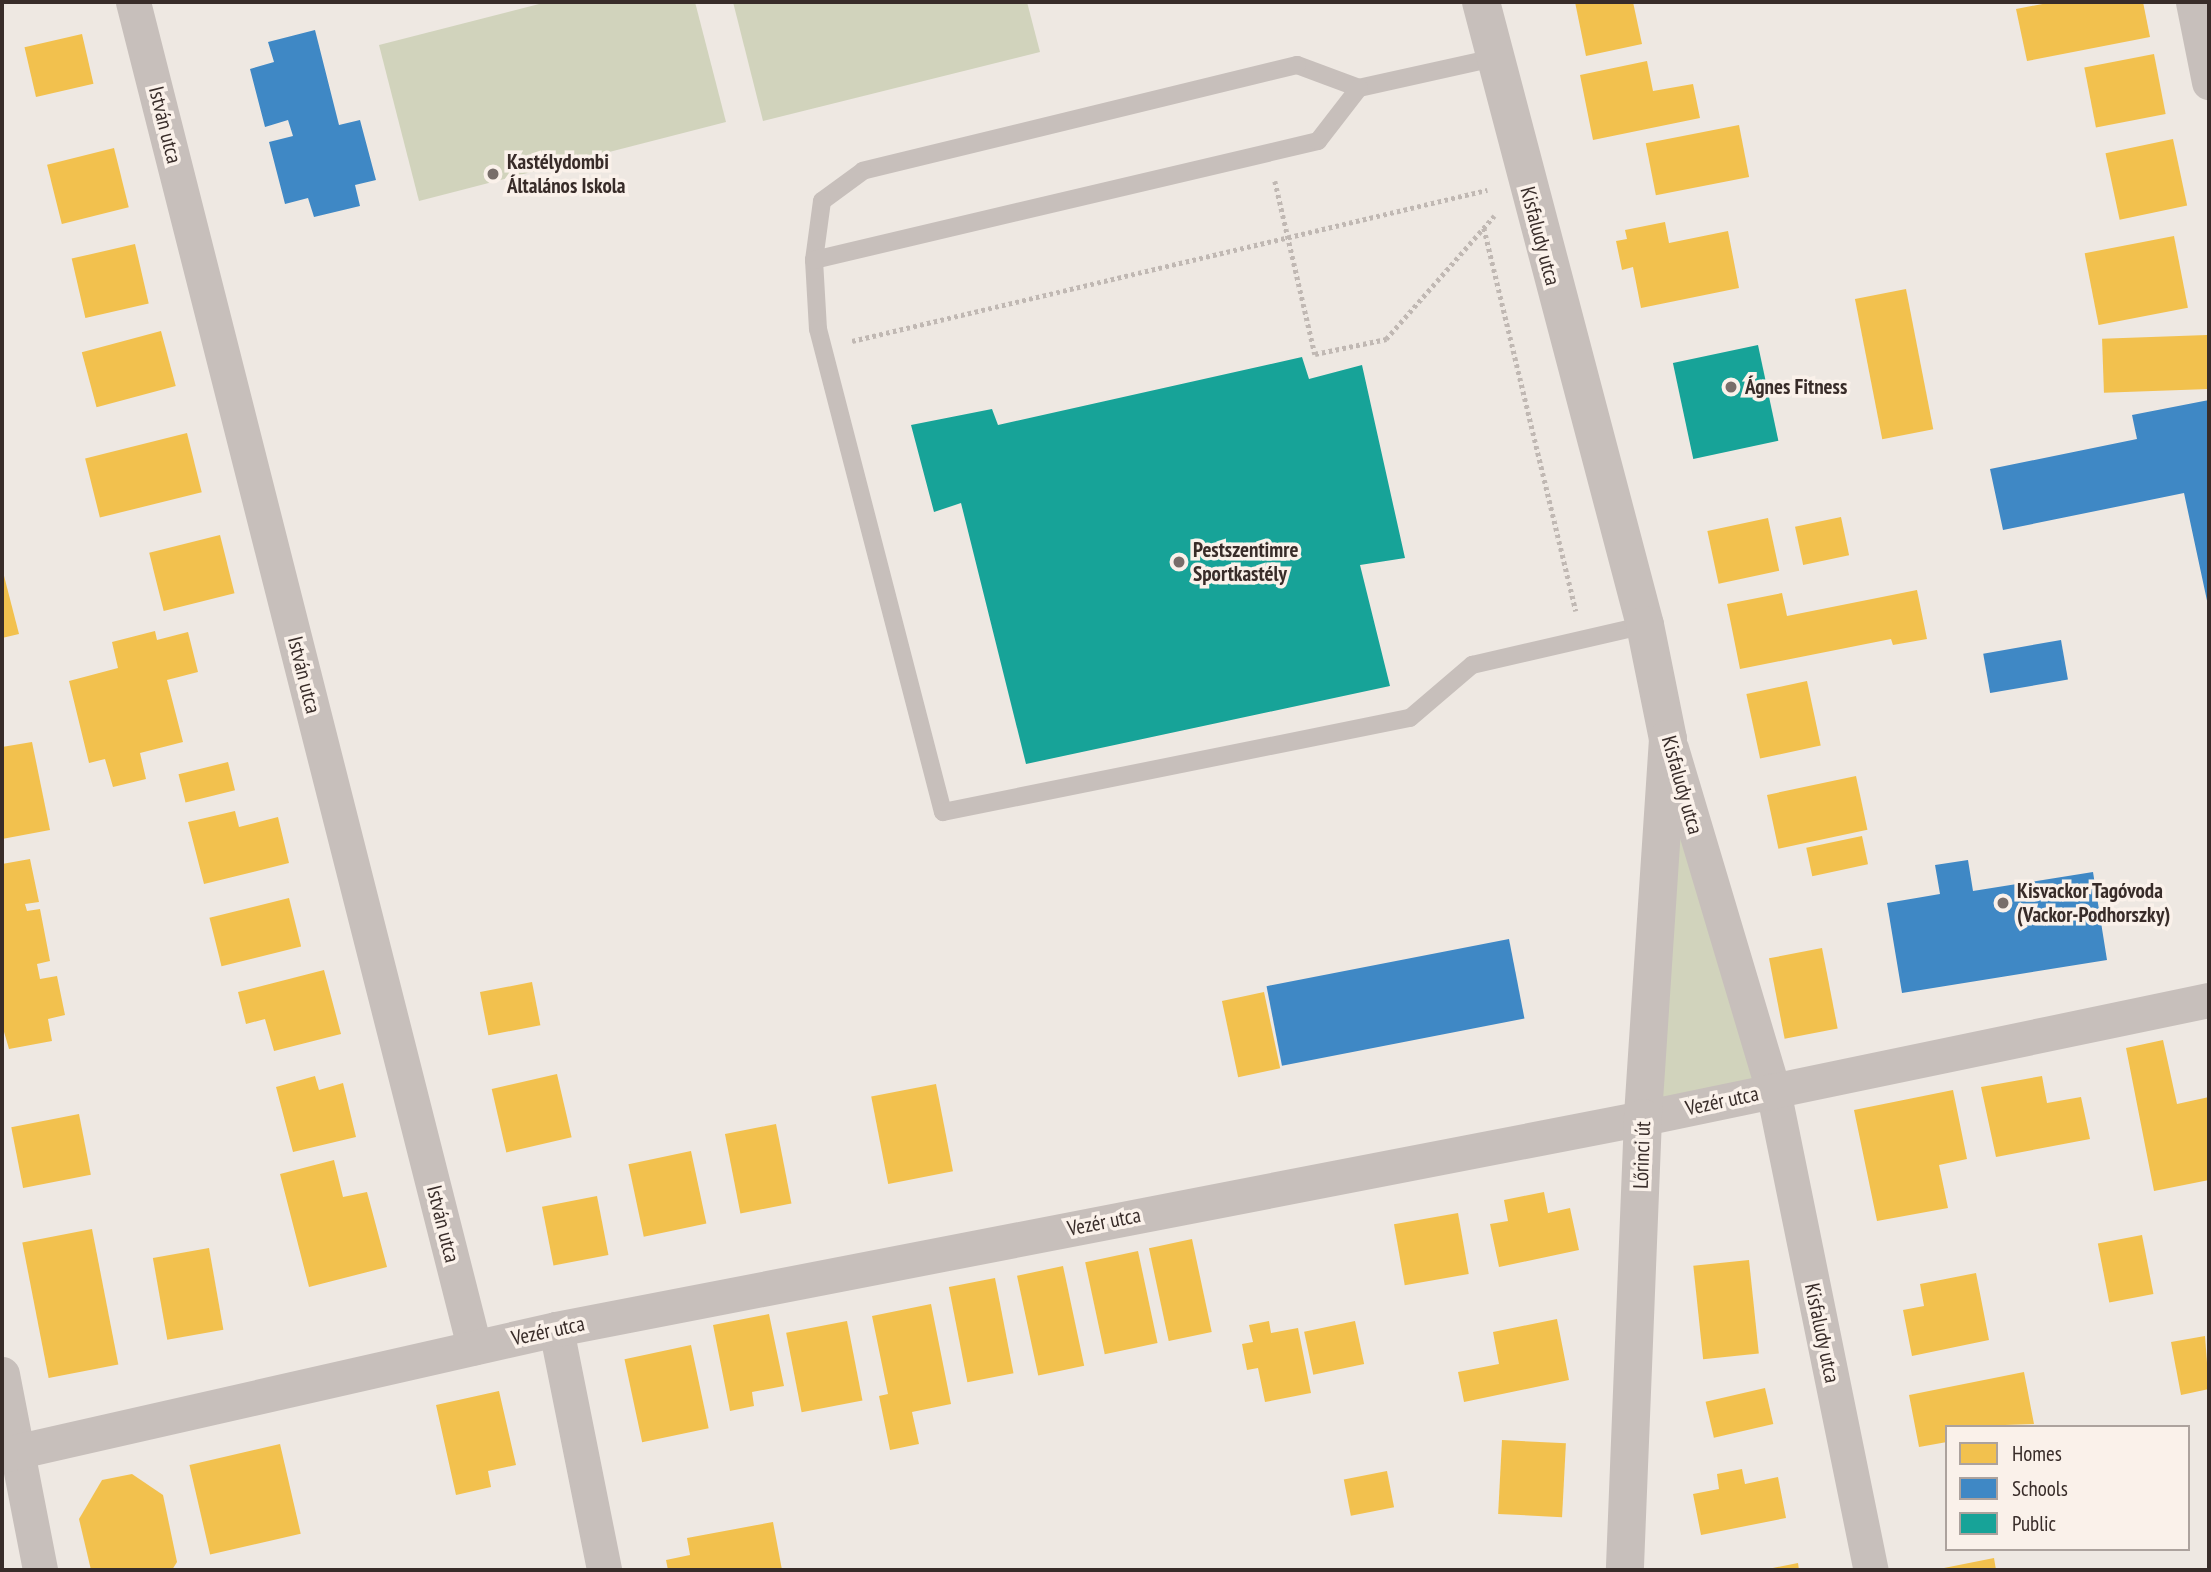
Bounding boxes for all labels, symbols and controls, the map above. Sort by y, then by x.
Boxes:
street label: István utca [143,84,187,166]
place label: Kastélydombi Általános Iskola [507,149,626,199]
marker: Kastélydombi Általános Iskola [485,166,501,182]
street label: Kisfaludy utca [1515,184,1565,288]
place label: Ágnes Fitness [1745,374,1847,400]
marker: Ágnes Fitness [1723,379,1739,395]
place label: Pestszentimre Sportkastély [1193,537,1298,587]
marker: Pestszentimre Sportkastély [1171,554,1187,570]
street label: István utca [282,634,326,716]
street label: Kisfaludy utca [1656,733,1708,837]
place label: Kisvackor Tagóvoda (Vackor-Podhorszky) [2017,878,2170,928]
marker: Kisvackor Tagóvoda (Vackor-Podhorszky) [1995,895,2011,911]
street label: Vezér utca [1683,1081,1761,1121]
street label: Lőrinci út [1628,1121,1656,1189]
street label: István utca [421,1183,465,1265]
street label: Vezér utca [1065,1203,1143,1241]
street label: Kisfaludy utca [1799,1281,1845,1385]
street label: Vezér utca [509,1311,587,1351]
legend [1945,1425,2190,1551]
text: Homes [2012,1440,2062,1467]
text: Schools [2012,1475,2068,1502]
text: Public [2012,1510,2056,1537]

